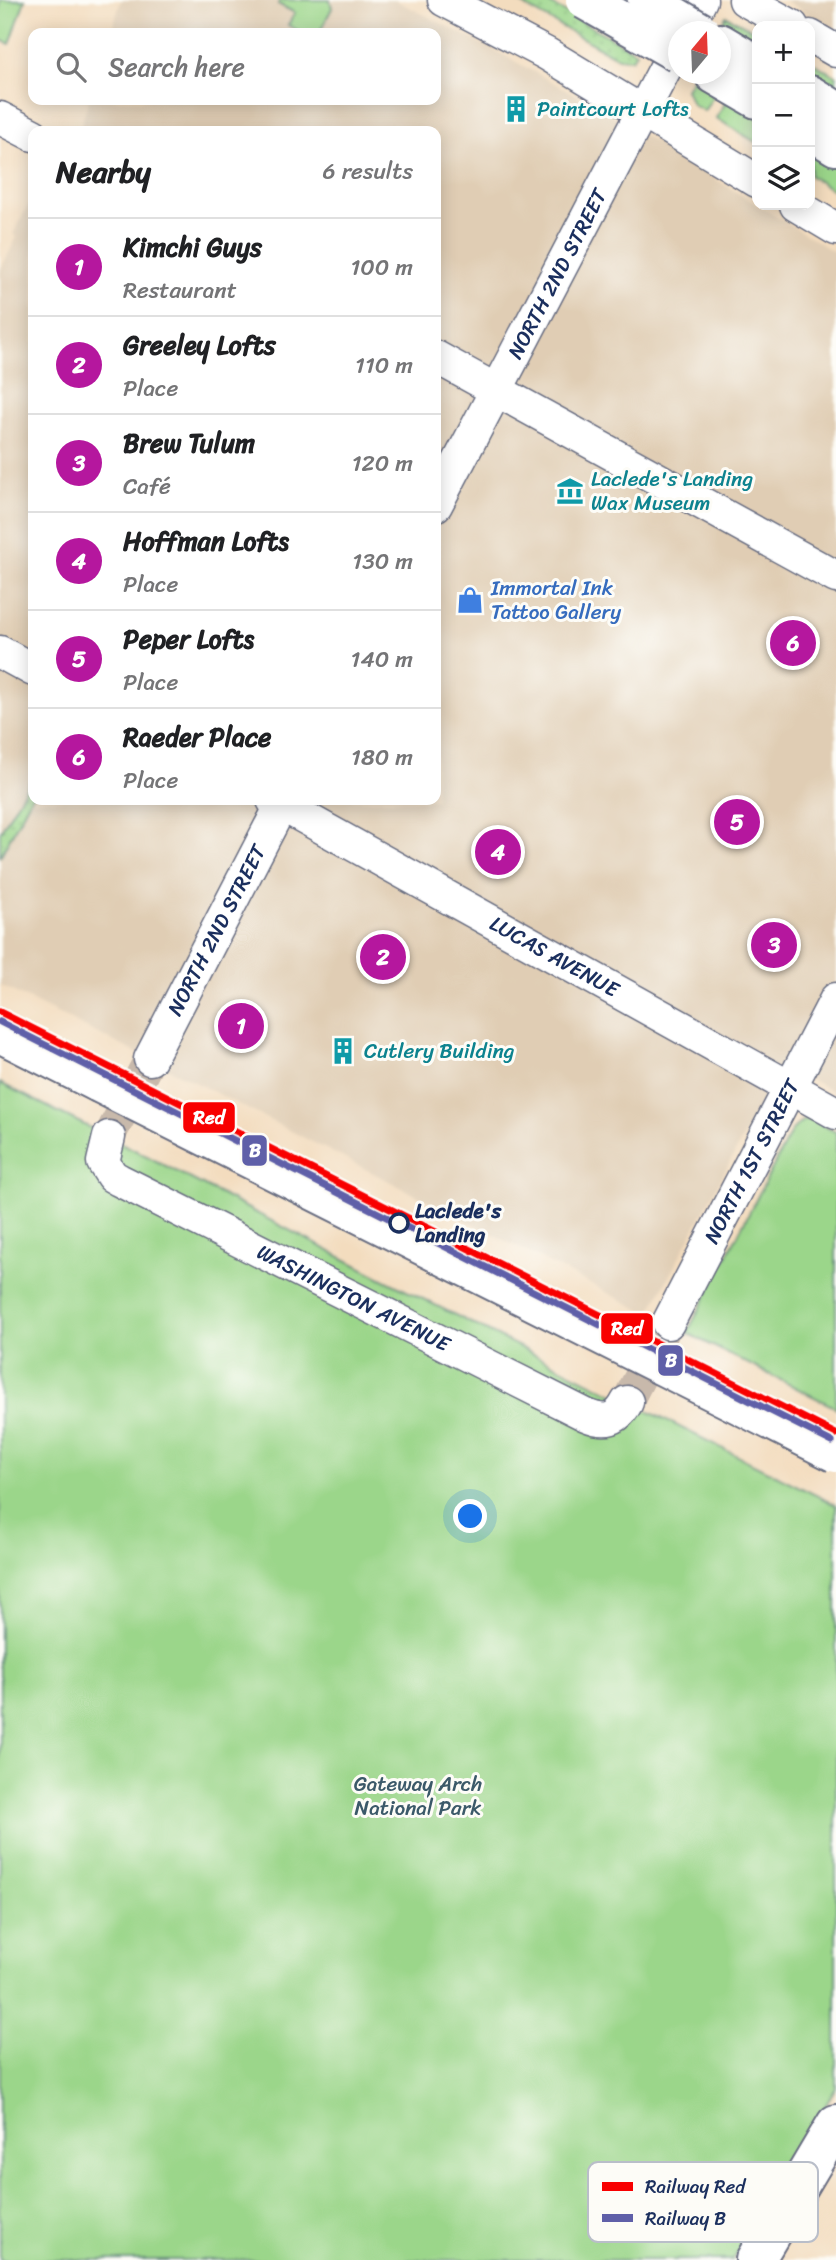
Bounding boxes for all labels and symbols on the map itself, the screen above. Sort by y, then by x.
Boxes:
north arrow [668,21,731,84]
place label: Paintcourt Lofts [537,90,689,128]
building icon: Paintcourt Lofts [501,94,531,124]
street label: NORTH 2ND STREET [497,180,619,366]
place label: Laclede's Landing Wax Museum [591,460,753,522]
museum icon: Laclede's Landing Wax Museum [555,476,585,506]
place label: Immortal Ink Tattoo Gallery [490,569,621,631]
shop icon: Immortal Ink Tattoo Gallery [455,585,485,615]
pin: 6 [770,617,816,669]
pin: 5 [714,796,760,848]
pin: 4 [475,826,521,878]
street label: NORTH 2ND STREET [156,837,277,1023]
street label: LUCAS AVENUE [482,905,628,1009]
pin: 3 [751,919,797,971]
pin: 2 [360,931,406,983]
pin: 1 [218,1000,264,1052]
place label: Cutlery Building [364,1032,515,1070]
building icon: Cutlery Building [328,1036,358,1066]
street label: NORTH 1ST STREET [693,1071,811,1251]
line badge: Red [182,1101,236,1134]
text: Red [192,1101,227,1134]
line badge: B [241,1134,268,1167]
text: B [249,1134,261,1167]
place label: Laclede's Landing [415,1192,503,1254]
marker: Laclede's Landing [389,1213,409,1233]
street label: WASHINGTON AVENUE [250,1233,458,1363]
line badge: Red [600,1312,654,1345]
text: Red [610,1312,645,1345]
line badge: B [657,1344,684,1377]
text: B [665,1344,677,1377]
your location [453,1499,487,1533]
park label: Gateway Arch National Park [354,1765,482,1827]
legend [588,2162,818,2242]
text: Railway Red [645,2170,747,2203]
text: Railway B [645,2202,726,2235]

